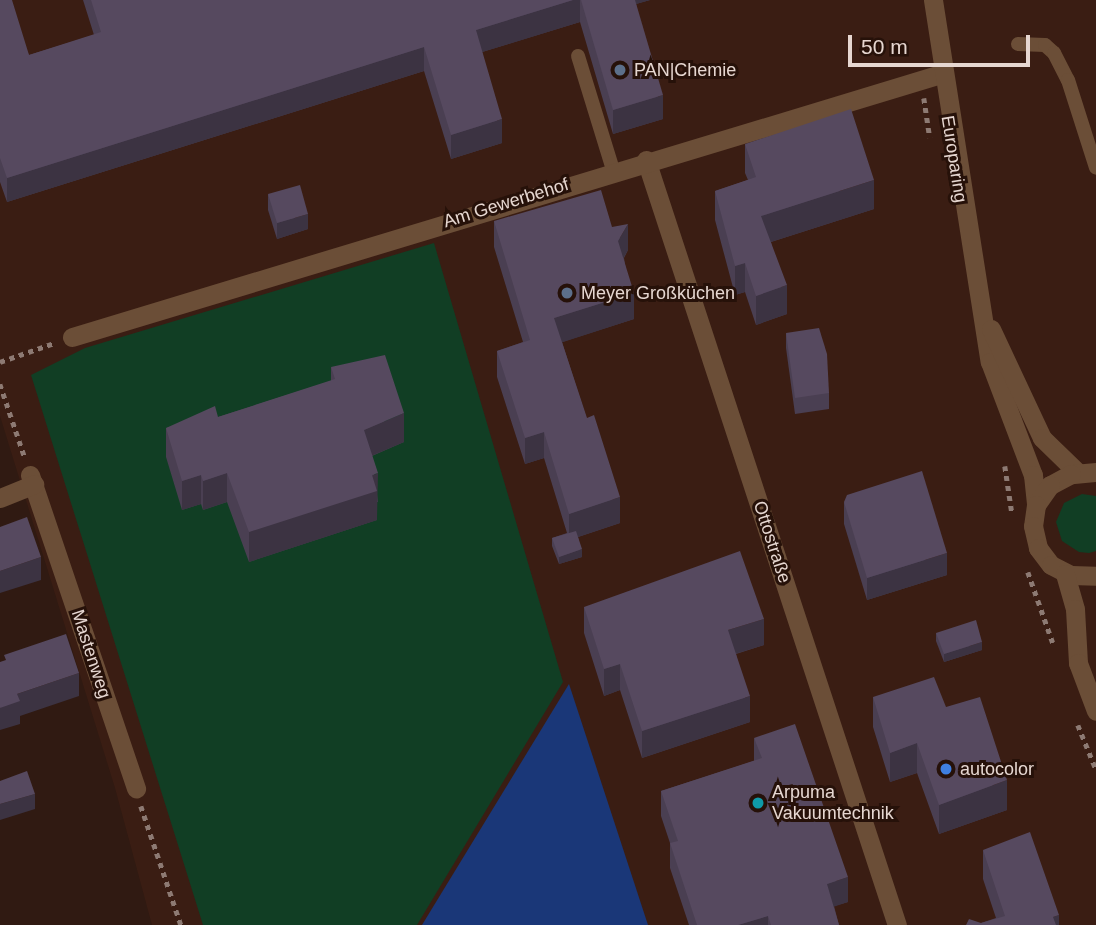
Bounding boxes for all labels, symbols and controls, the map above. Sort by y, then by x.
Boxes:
scale bar [851,21,1033,65]
text: 50 m [861,35,908,58]
place label: PAN|Chemie [634,59,736,81]
marker: PAN|Chemie [612,62,628,78]
street label: Europaring [936,114,972,204]
street label: Am Gewerbehof [441,174,571,232]
place label: Meyer Großküchen [581,282,735,304]
marker: Meyer Großküchen [559,285,575,301]
street label: Ottostraße [749,498,795,586]
street label: Mastenweg [67,607,115,701]
place label: autocolor [960,758,1034,780]
marker: autocolor [938,761,954,777]
place label: Arpuma Vakuumtechnik [772,782,894,824]
marker: Arpuma Vakuumtechnik [750,795,766,811]

